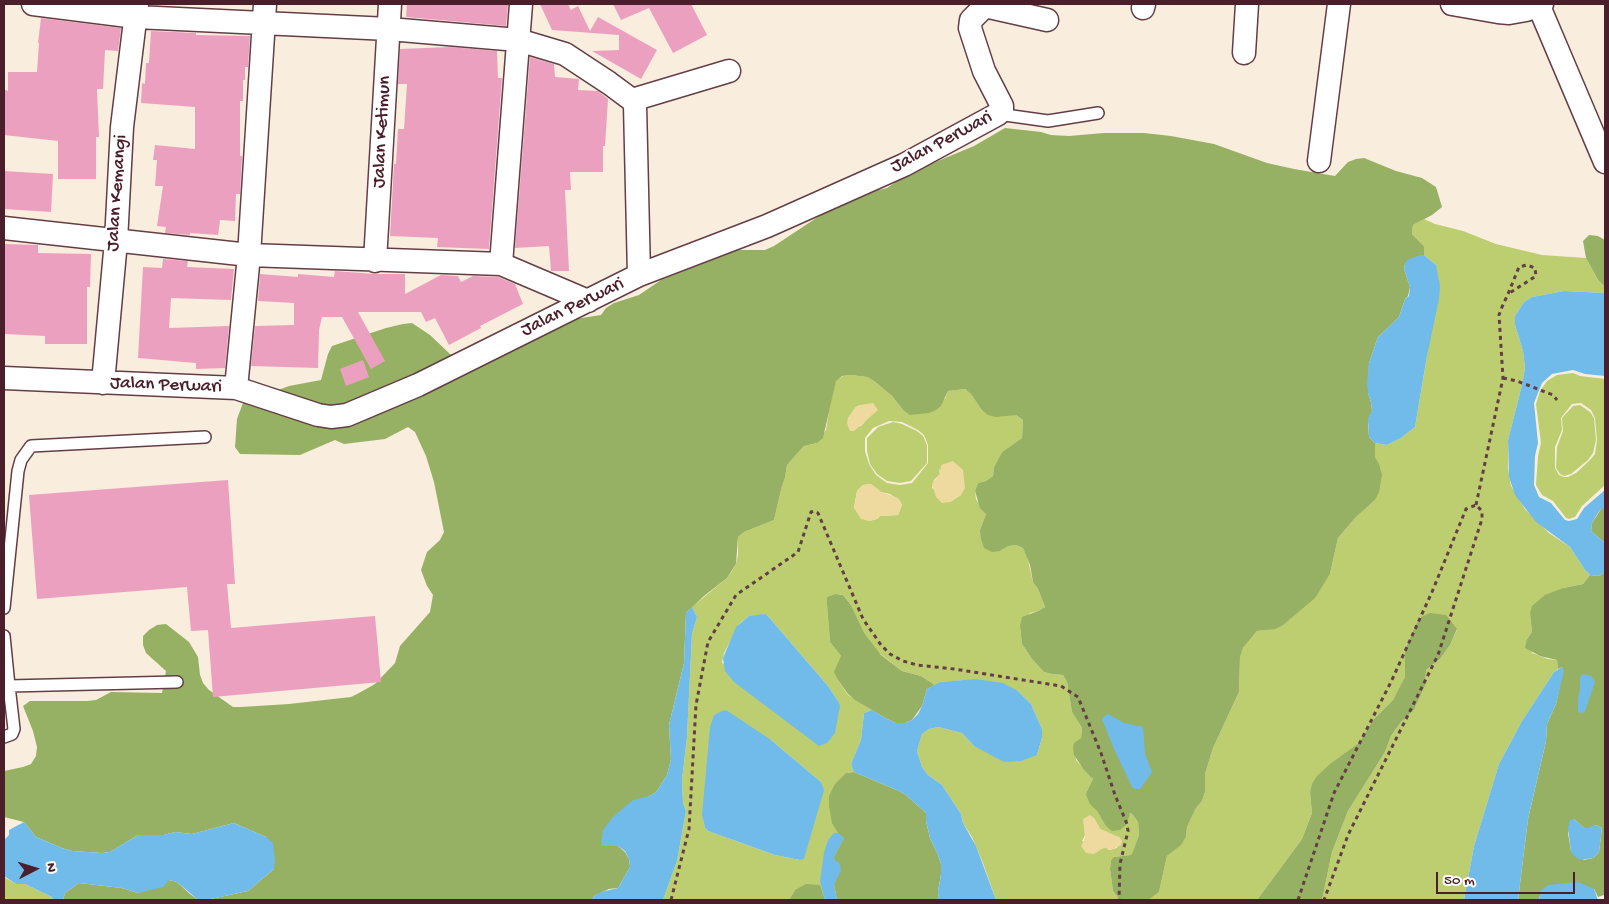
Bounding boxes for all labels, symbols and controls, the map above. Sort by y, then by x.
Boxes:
street label: Jalan Ketimun [369,75,397,189]
street label: Jalan Perwari [887,107,997,179]
street label: Jalan Kemangi [103,134,133,252]
street label: Jalan Perwari [518,273,628,343]
street label: Jalan Perwari [110,373,222,399]
north arrow [10,844,60,894]
text: N [42,862,59,873]
scale bar [1439,862,1578,894]
text: 50 m [1444,872,1475,890]

